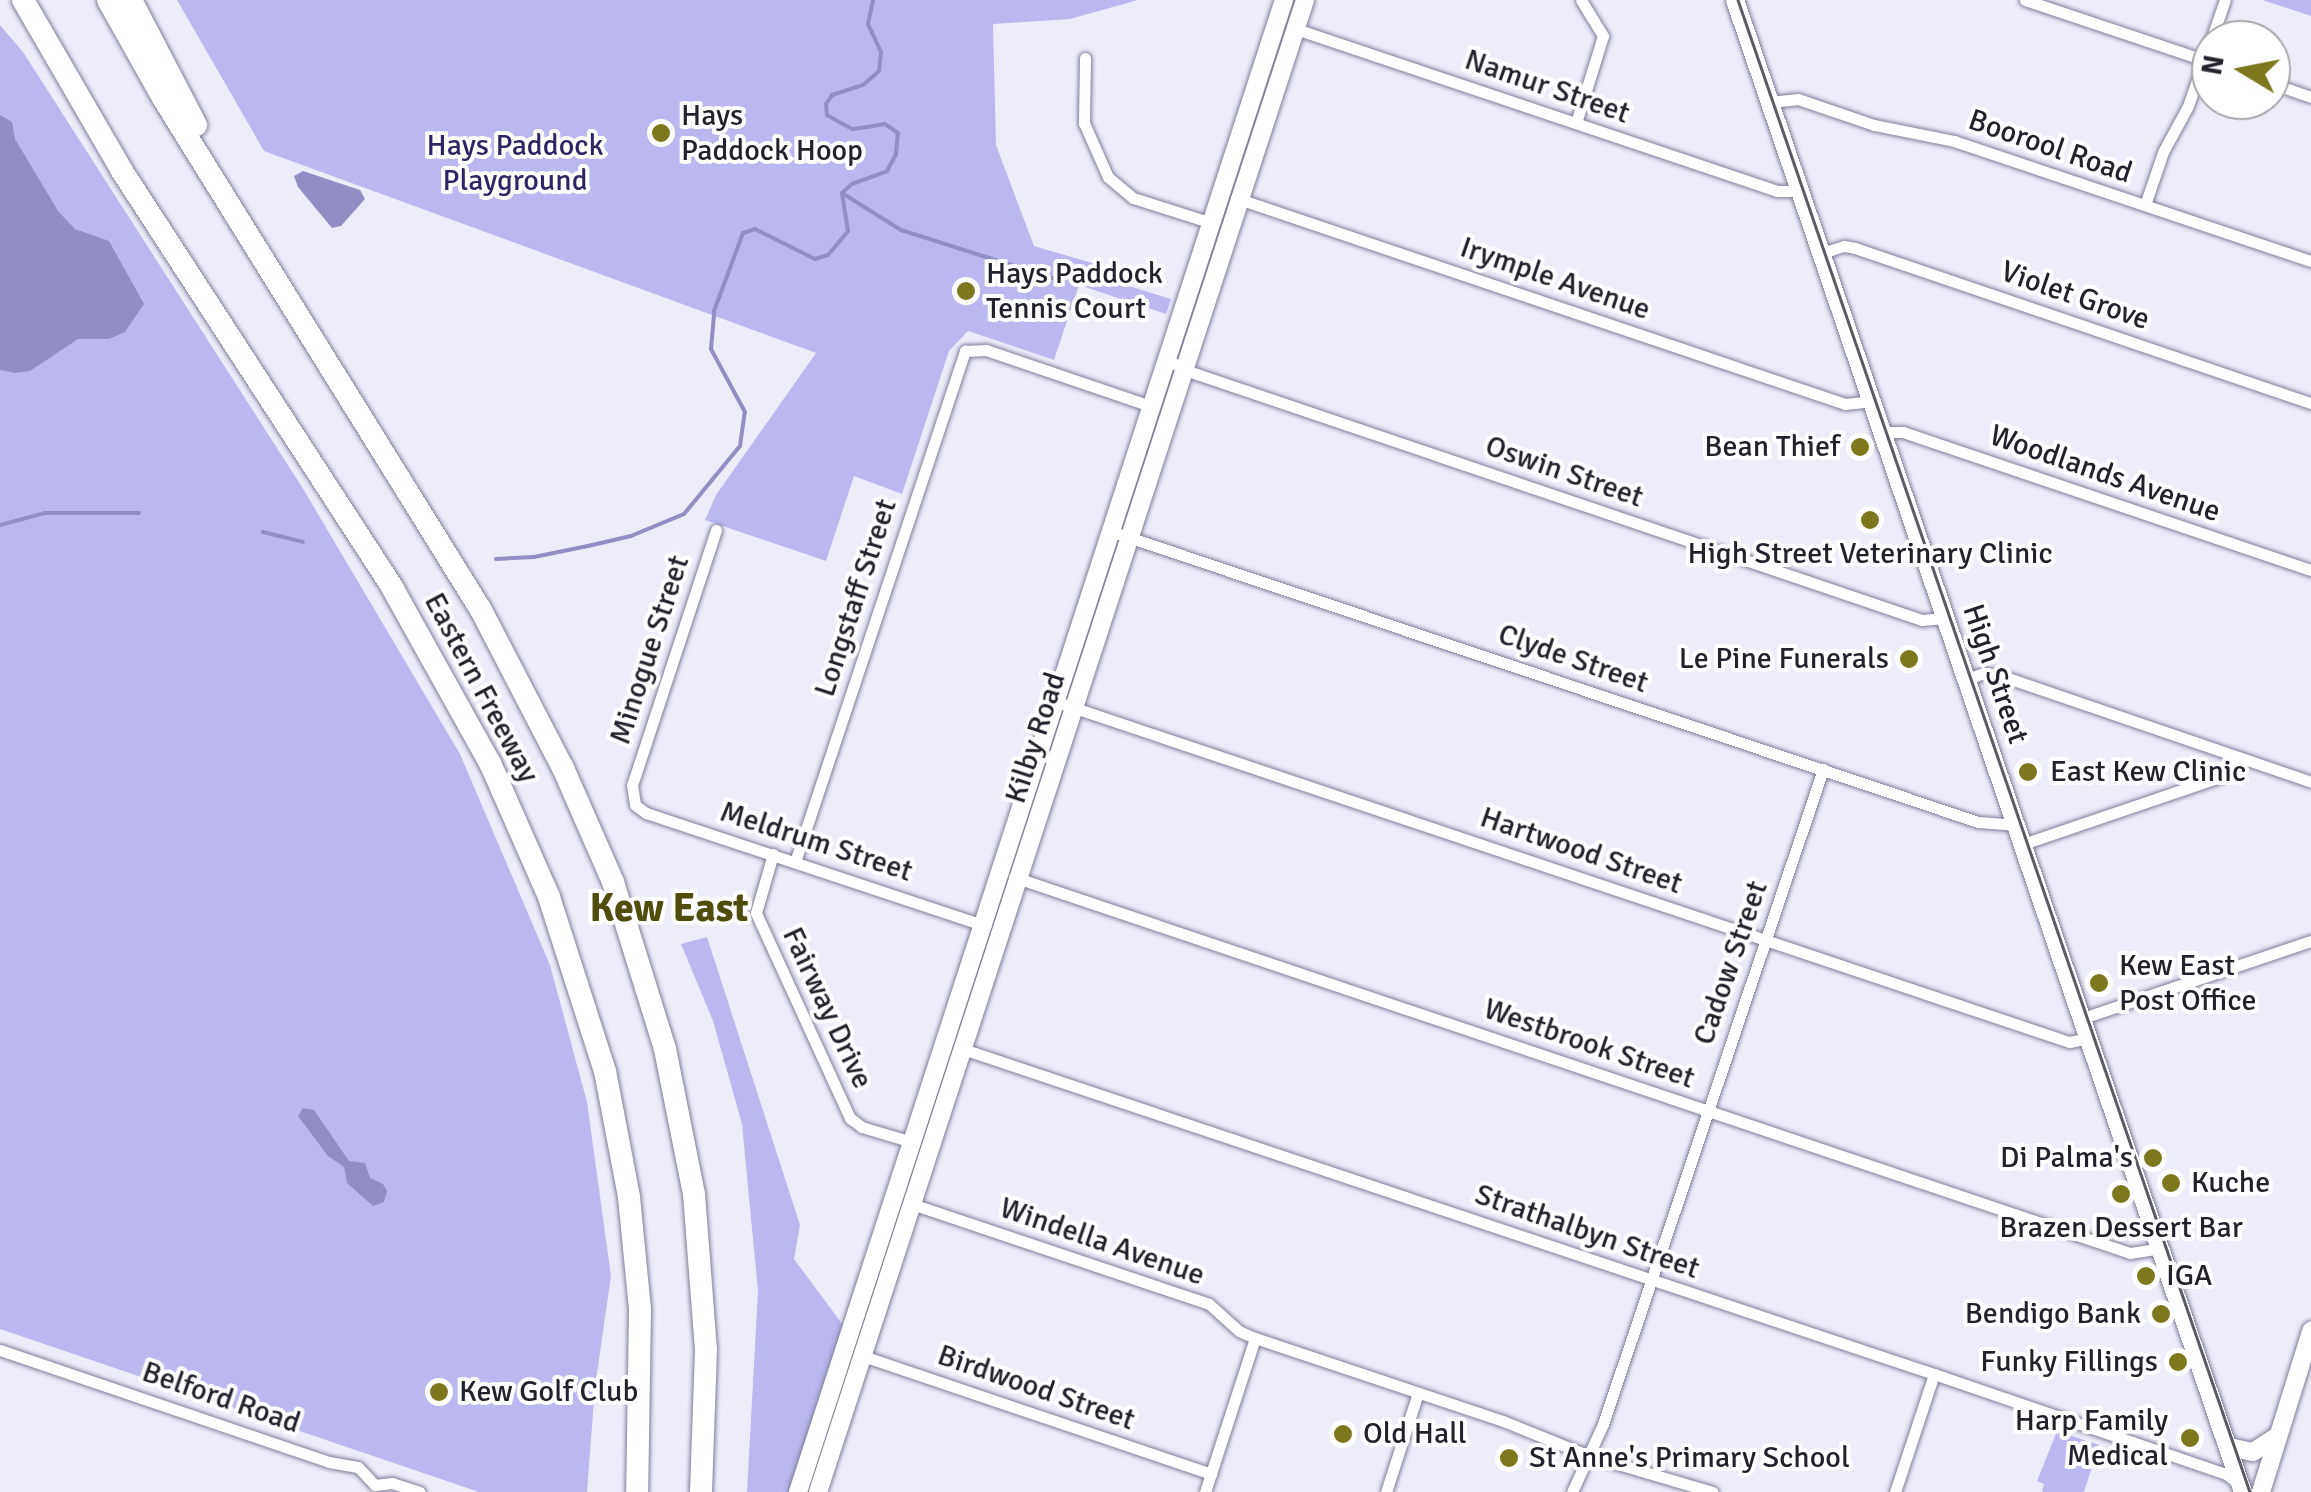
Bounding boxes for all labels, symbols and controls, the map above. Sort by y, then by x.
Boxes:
north arrow [2191,20,2291,120]
street label: Namur Street [1460,42,1634,132]
text: N [2195,53,2232,78]
place label: Hays Paddock Hoop [681,98,863,168]
street label: Boorool Road [1963,102,2137,192]
marker: Hays Paddock Hoop [650,122,672,144]
park label: Hays Paddock Playground [427,128,603,198]
street label: Irymple Avenue [1455,230,1655,328]
street label: Violet Grove [1996,254,2154,338]
place label: Hays Paddock Tennis Court [986,256,1163,326]
marker: Hays Paddock Tennis Court [955,280,977,302]
street label: Woodlands Avenue [1985,418,2225,530]
street label: Oswin Street [1481,428,1647,516]
place label: Bean Thief [1704,429,1840,465]
marker: Bean Thief [1849,436,1871,458]
street label: Longstaff Street [807,495,905,701]
marker: High Street Veterinary Clinic [1859,509,1881,531]
place label: High Street Veterinary Clinic [1687,536,2053,572]
street label: Minogue Street [603,551,697,749]
street label: Eastern Freeway [416,587,546,789]
street label: High Street [1954,599,2036,749]
street label: Clyde Street [1493,617,1653,701]
place label: Le Pine Funerals [1679,641,1889,677]
marker: Le Pine Funerals [1898,648,1920,670]
street label: Kilby Road [998,668,1074,808]
place label: East Kew Clinic [2050,754,2246,790]
marker: East Kew Clinic [2015,759,2041,785]
street label: Meldrum Street [715,794,917,890]
street label: Hartwood Street [1475,800,1687,902]
street label: Cadow Street [1686,876,1776,1050]
district label: Kew East [590,884,748,932]
street label: Fairway Drive [774,922,880,1094]
place label: Kew East Post Office [2119,948,2256,1018]
marker: Kew East Post Office [2088,972,2110,994]
street label: Westbrook Street [1479,991,1699,1097]
place label: Di Palma's [2000,1140,2133,1176]
marker: Di Palma's [2142,1147,2164,1169]
place label: Kuche [2191,1165,2270,1201]
marker: Kuche [2160,1172,2182,1194]
street label: Strathalbyn Street [1470,1177,1704,1287]
marker: Brazen Dessert Bar [2110,1183,2132,1205]
street label: Windella Avenue [995,1190,1209,1294]
place label: Brazen Dessert Bar [1999,1210,2243,1246]
place label: IGA [2166,1258,2212,1294]
marker: IGA [2135,1265,2157,1287]
place label: Bendigo Bank [1965,1296,2141,1332]
marker: Bendigo Bank [2150,1303,2172,1325]
street label: Birdwood Street [933,1337,1139,1439]
place label: Funky Fillings [1980,1344,2158,1380]
marker: Funky Fillings [2167,1351,2189,1373]
street label: Belford Road [137,1354,305,1442]
place label: Kew Golf Club [459,1374,638,1410]
marker: Kew Golf Club [428,1381,450,1403]
place label: Harp Family Medical [2015,1403,2168,1474]
place label: Old Hall [1363,1416,1467,1452]
marker: Old Hall [1332,1423,1354,1445]
marker: Harp Family Medical [2177,1425,2203,1451]
place label: St Anne's Primary School [1529,1440,1850,1476]
marker: St Anne's Primary School [1498,1447,1520,1469]

